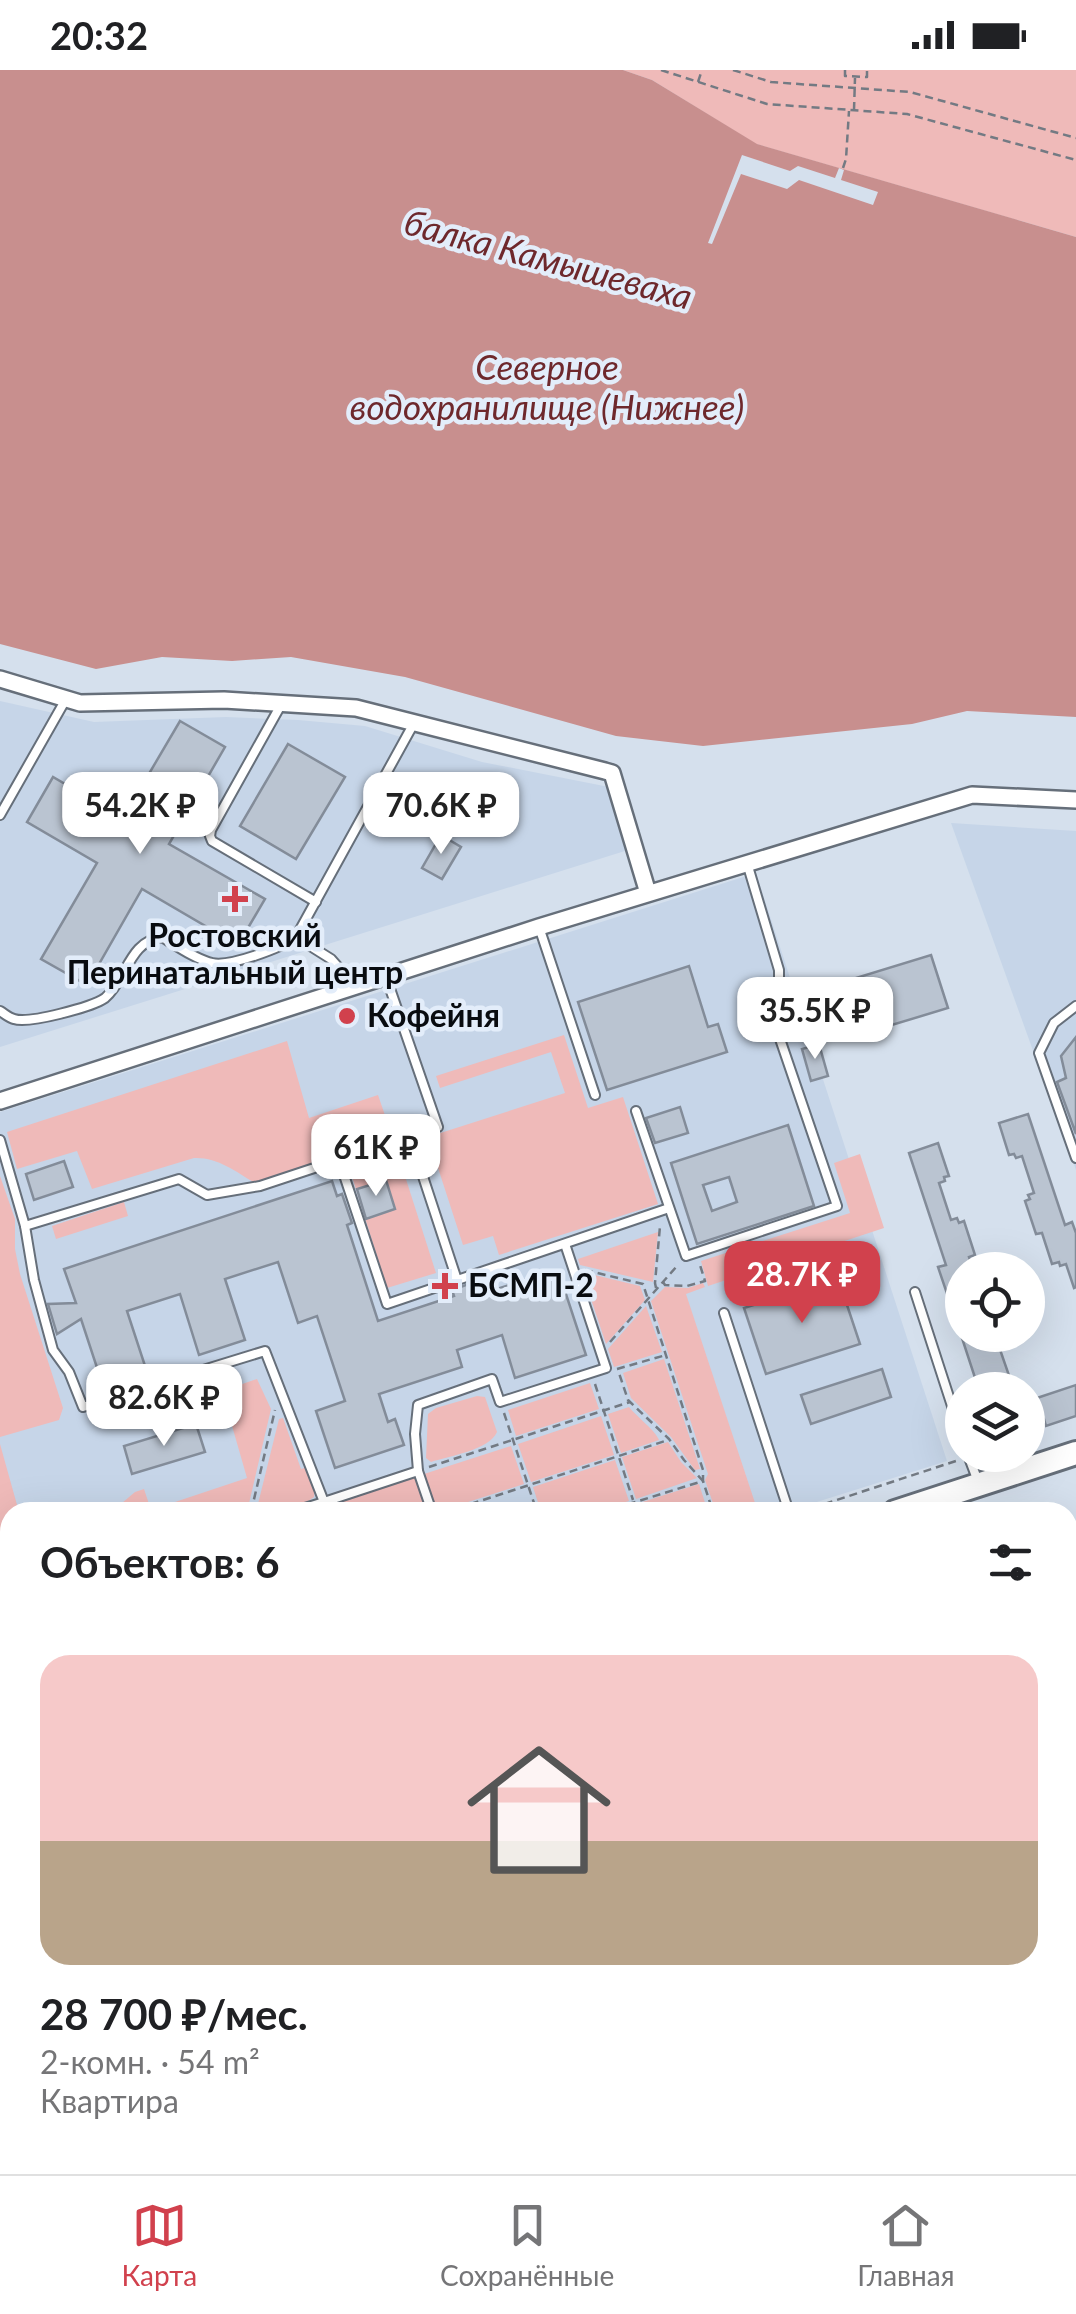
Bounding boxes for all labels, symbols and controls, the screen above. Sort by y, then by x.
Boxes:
text: 20:32 [50,12,148,58]
water label: балка Камышеваха [400,199,697,317]
water label: Северное водохранилище (Нижнее) [350,345,744,427]
pin: 54.2K ₽ [48,772,232,857]
pin: 70.6K ₽ [349,772,533,857]
text: 54.2K ₽ [84,785,196,824]
text: 70.6K ₽ [385,785,497,824]
marker: Ростовский Перинатальный центр [222,886,248,912]
place label: Ростовский Перинатальный центр [67,915,403,991]
pin: 35.5K ₽ [723,977,907,1062]
text: 35.5K ₽ [759,990,871,1029]
place label: Кофейня [367,995,500,1034]
marker: Кофейня [336,1005,358,1027]
pin: 61K ₽ [306,1114,446,1199]
text: 61K ₽ [333,1127,419,1166]
pin: 28.7K ₽ [710,1241,894,1326]
map controls [945,1252,1045,1472]
button: locate [945,1252,1045,1352]
text: 28.7K ₽ [746,1254,858,1293]
place label: БСМП-2 [468,1265,594,1304]
marker: БСМП-2 [432,1273,458,1299]
pin: 82.6K ₽ [72,1364,256,1449]
button: layers [945,1372,1045,1472]
text: 82.6K ₽ [108,1377,220,1416]
icon: filters [983,1535,1038,1590]
text: Объектов: 6 [40,1537,280,1587]
icon: home [449,1720,629,1900]
text: 28 700 ₽/мес. [40,1989,308,2039]
text: 2-комн. · 54 m² [40,2042,260,2081]
text: Квартира [40,2081,179,2120]
tab: Карта [121,2198,197,2292]
tab: Сохранённые [440,2198,614,2292]
tab: Главная [857,2198,955,2292]

